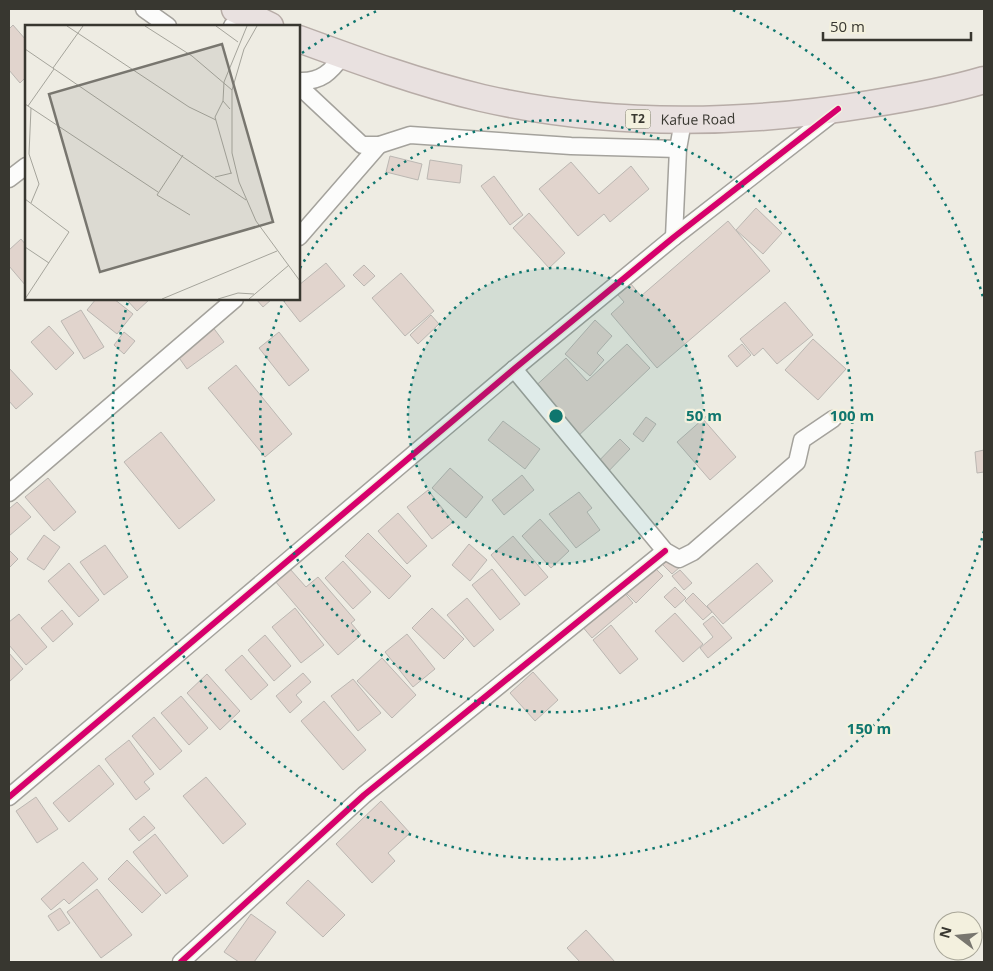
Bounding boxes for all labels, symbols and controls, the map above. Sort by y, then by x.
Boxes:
scale bar [823,10,970,42]
text: 50 m [830,16,865,36]
inset map [25,25,300,300]
street label: Kafue Road [661,108,736,129]
road number: T2 [626,110,650,128]
text: 50 m [686,405,722,425]
text: 100 m [830,405,874,425]
centre of rings [547,407,565,425]
text: 150 m [847,718,891,738]
north arrow [933,911,983,961]
text: N [934,924,956,940]

